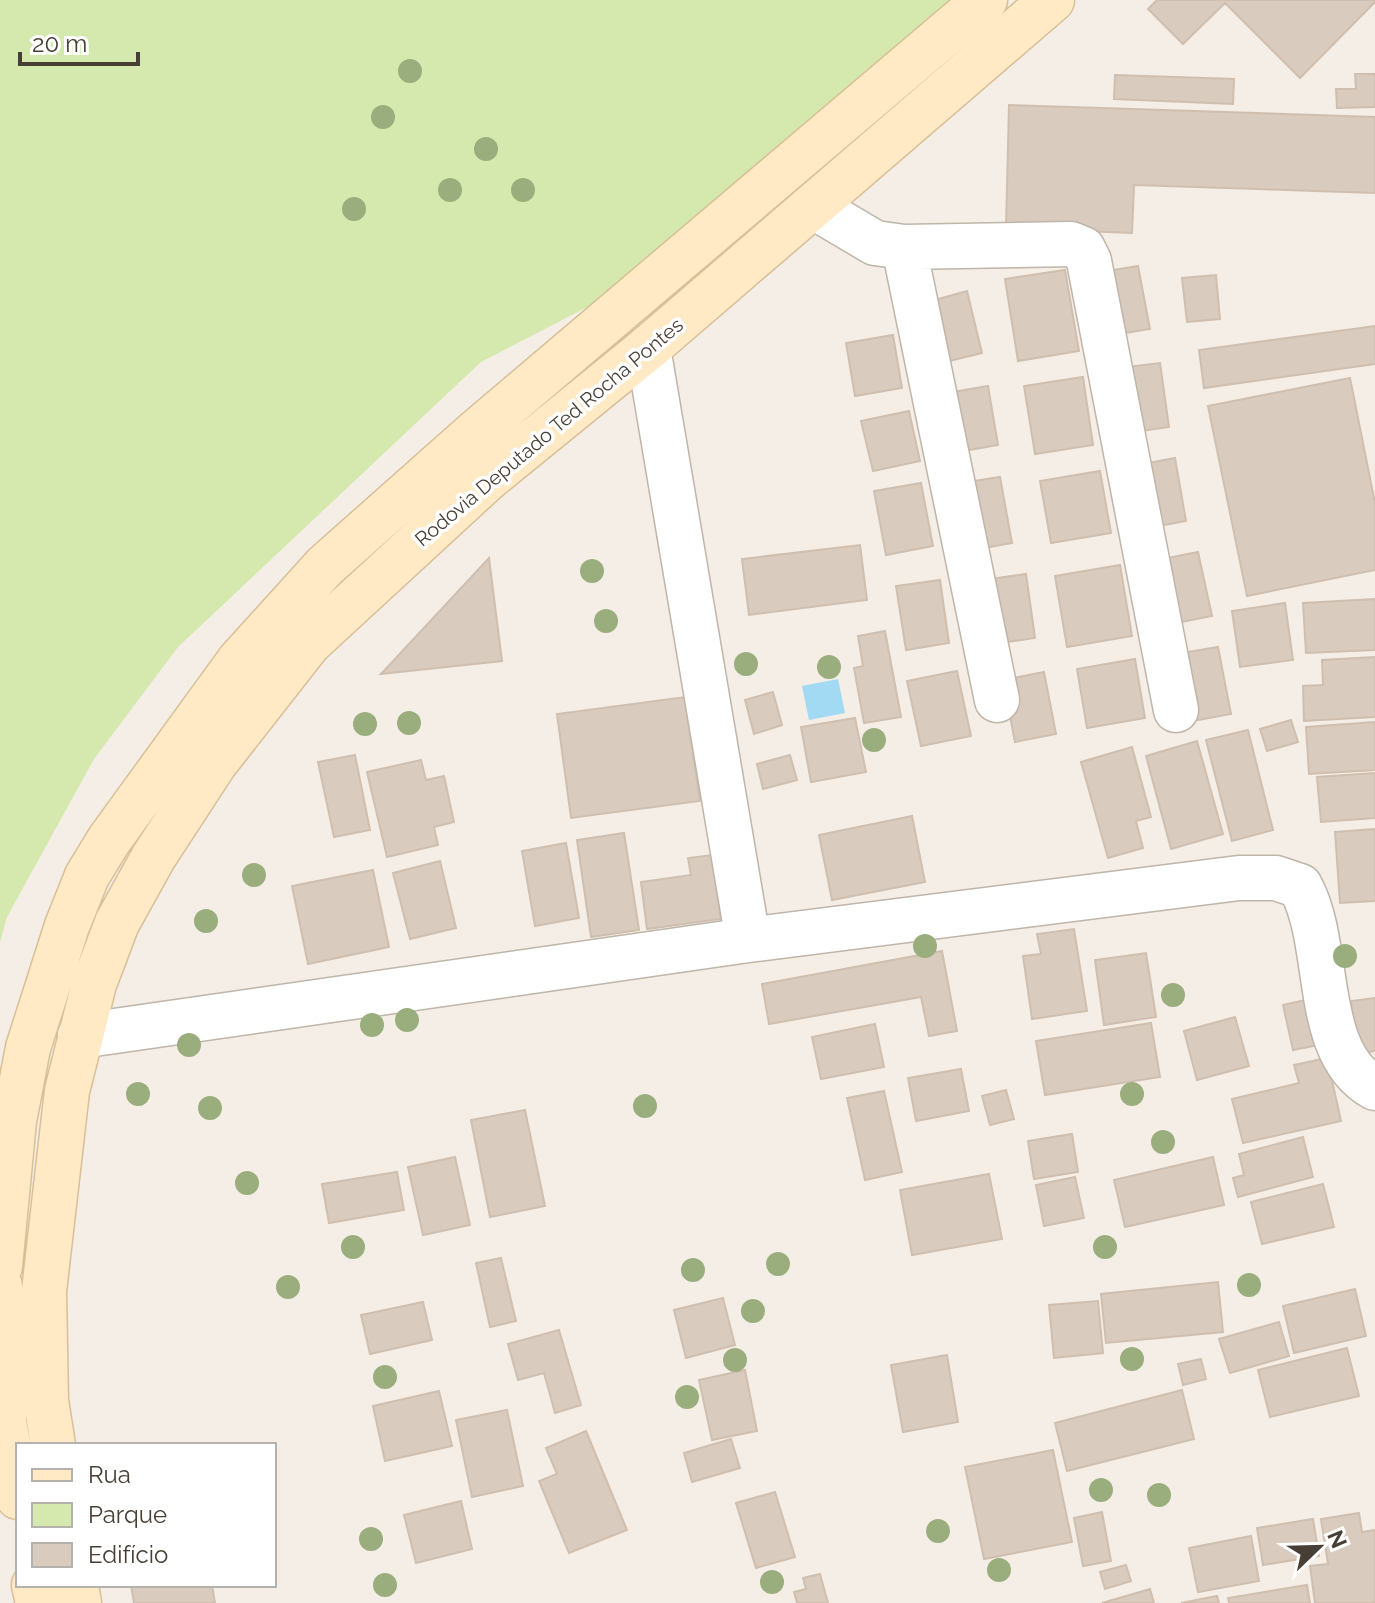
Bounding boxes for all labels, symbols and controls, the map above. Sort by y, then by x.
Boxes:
scale bar [20,16,138,66]
text: 20 m [32,29,87,58]
street label: Rodovia Deputado Ted Rocha Pontes [410,313,688,551]
legend [16,1443,276,1587]
text: Rua [88,1460,131,1489]
text: Parque [88,1500,167,1529]
north arrow [1279,1507,1359,1587]
text: N [1322,1526,1353,1552]
text: Edifício [88,1540,168,1569]

